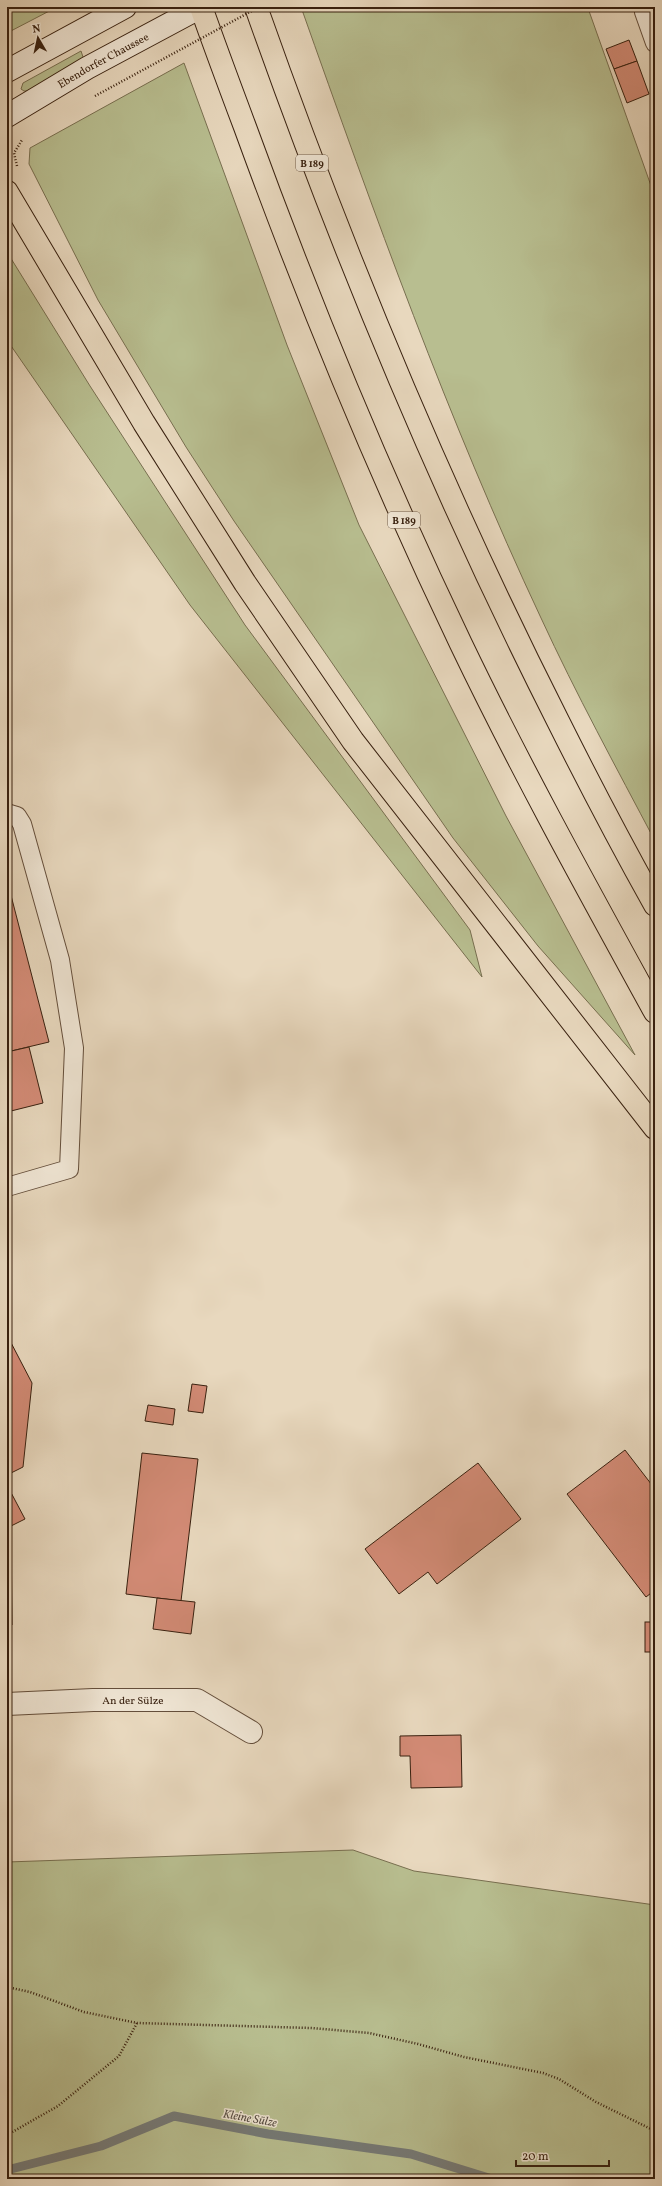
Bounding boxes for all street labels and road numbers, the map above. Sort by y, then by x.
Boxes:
street label: Ebendorfer Chaussee [55,30,152,93]
road number: B 189 [296,155,328,171]
road number: B 189 [388,512,420,528]
street label: An der Sülze [102,1694,163,1709]

